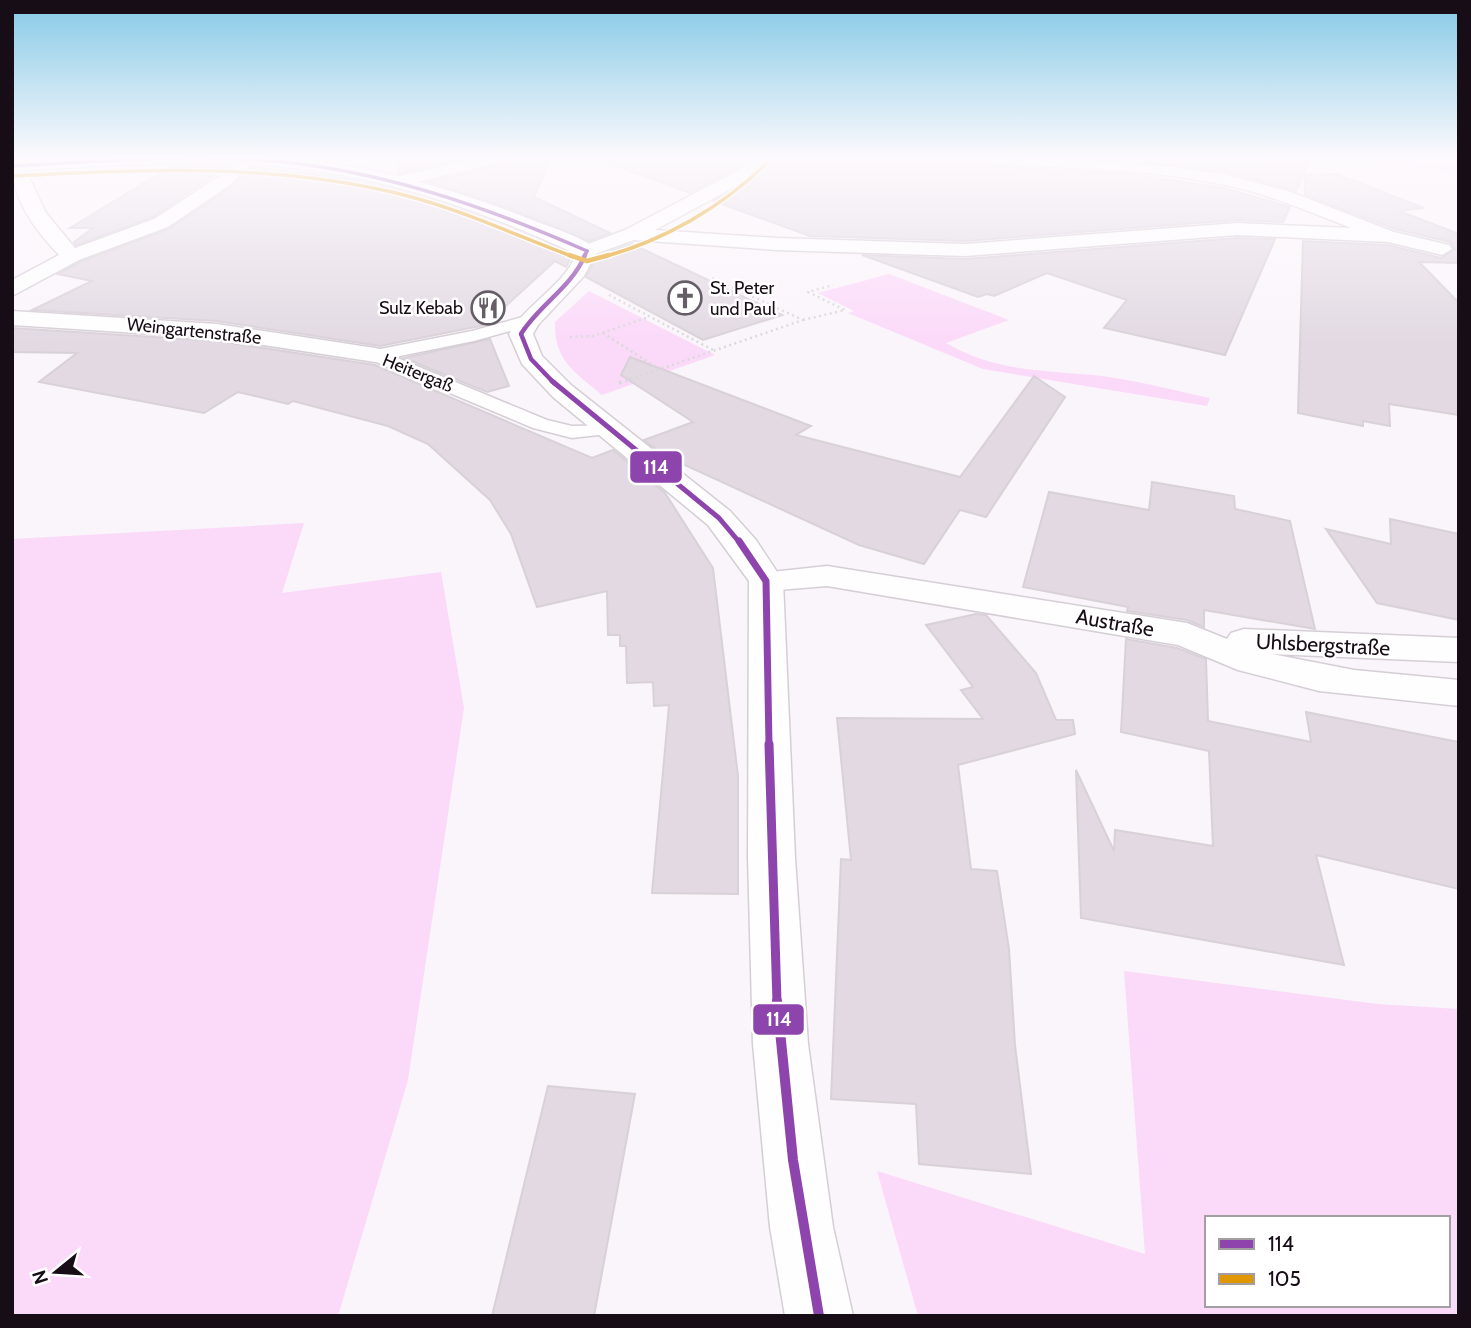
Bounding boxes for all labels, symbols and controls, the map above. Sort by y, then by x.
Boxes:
place label: St. Peter und Paul [710,277,777,320]
church icon: St. Peter und Paul [666,279,704,317]
restaurant icon: Sulz Kebab [469,289,507,327]
place label: Sulz Kebab [379,297,463,319]
street label: Weingartenstraße [126,313,262,349]
street label: Heitergaß [379,349,457,397]
line badge: 114 [629,450,683,484]
text: 114 [643,456,669,479]
street label: Austraße [1074,603,1156,642]
street label: Uhlsbergstraße [1255,628,1391,661]
line badge: 114 [752,1003,805,1036]
text: 114 [766,1008,792,1031]
legend [1205,1216,1450,1307]
text: 114 [1268,1231,1294,1256]
north arrow [21,1237,91,1307]
text: 105 [1268,1266,1301,1291]
text: N [27,1267,53,1287]

